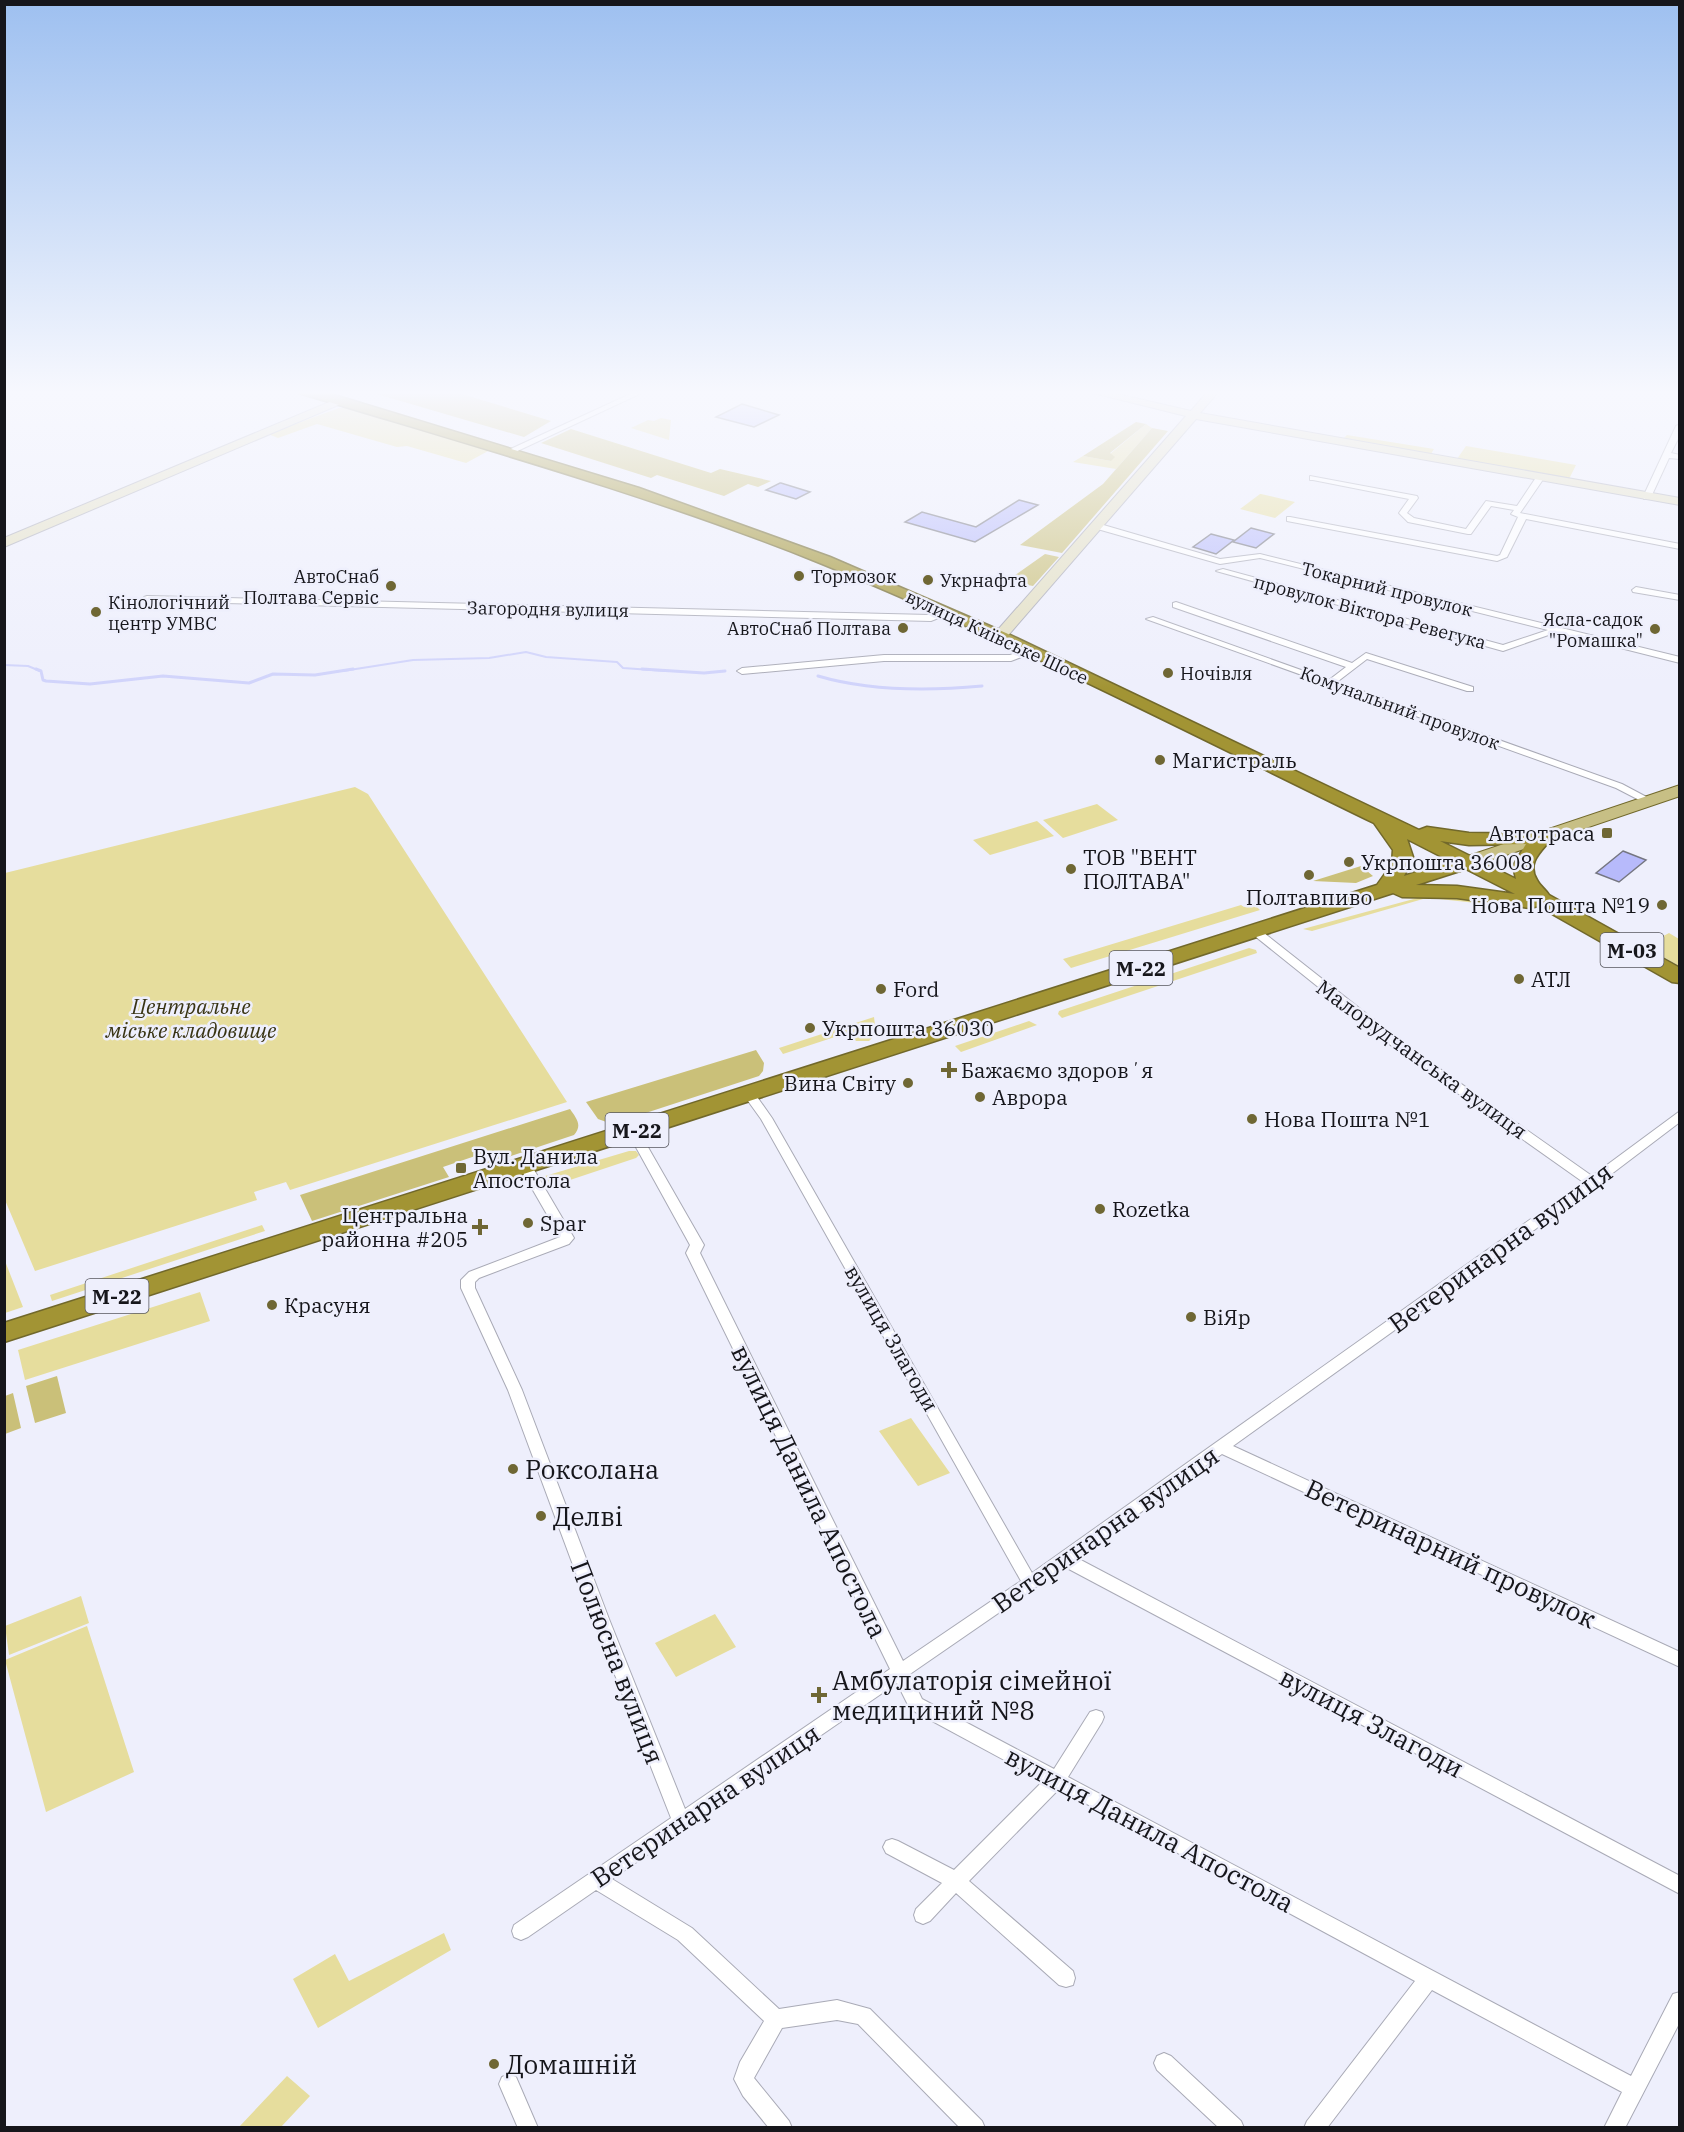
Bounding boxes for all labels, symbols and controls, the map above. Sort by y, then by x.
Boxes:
street label: Токарний провулок [1299,557,1475,622]
place label: АвтоСнаб Полтава Сервіс [243,565,379,609]
place label: Тормозок [811,565,897,588]
marker: Тормозок [792,569,806,583]
place label: Укрнафта [940,569,1027,592]
street label: провулок Віктора Ревегука [1251,570,1489,654]
marker: Укрнафта [921,573,935,587]
marker: АвтоСнаб Полтава Сервіс [384,579,398,593]
street label: вулиця Київське Шосе [902,585,1092,689]
place label: Кінологічний центр УМВС [108,591,230,635]
street label: Загородня вулиця [467,596,629,622]
marker: Кінологічний центр УМВС [89,605,103,619]
place label: Ясла-садок "Ромашка" [1543,608,1644,652]
place label: АвтоСнаб Полтава [727,617,891,640]
marker: АвтоСнаб Полтава [896,621,910,635]
marker: Ясла-садок "Ромашка" [1648,622,1662,636]
street label: Комунальний провулок [1297,661,1503,755]
place label: Ночівля [1180,662,1252,685]
marker: Ночівля [1161,666,1175,680]
place label: Магистраль [1172,746,1297,774]
marker: Магистраль [1153,753,1167,767]
place label: Автотраса [1488,819,1595,847]
marker: Автотраса [1600,826,1614,840]
place label: ТОВ "ВЕНТ ПОЛТАВА" [1083,843,1197,895]
place label: Укрпошта 36008 [1361,848,1533,876]
marker: Укрпошта 36008 [1342,855,1356,869]
marker: ТОВ "ВЕНТ ПОЛТАВА" [1064,862,1078,876]
marker: Полтавпиво [1302,868,1316,882]
place label: Полтавпиво [1246,883,1372,911]
place label: Нова Пошта №19 [1471,891,1650,919]
marker: Нова Пошта №19 [1655,898,1669,912]
road number: М-03 [1600,933,1664,967]
road number: М-22 [1110,951,1172,985]
place label: АТЛ [1531,965,1571,993]
marker: АТЛ [1512,972,1526,986]
street label: Малорудчанська вулиця [1311,973,1533,1145]
place label: Ford [893,975,939,1003]
marker: Ford [874,982,888,996]
park label: Центральне міське кладовище [105,992,277,1044]
place label: Укрпошта 36030 [822,1014,994,1042]
marker: Укрпошта 36030 [803,1021,817,1035]
place label: Бажаємо здоровʼя [961,1056,1153,1084]
marker: Бажаємо здоровʼя [942,1063,956,1077]
place label: Вина Світу [784,1069,897,1097]
marker: Вина Світу [901,1076,915,1090]
place label: Аврора [992,1083,1068,1111]
marker: Аврора [973,1090,987,1104]
place label: Нова Пошта №1 [1264,1105,1431,1133]
marker: Нова Пошта №1 [1245,1112,1259,1126]
road number: М-22 [606,1113,668,1147]
place label: Вул. Данила Апостола [473,1142,598,1194]
street label: Ветеринарна вулиця [1381,1154,1619,1340]
marker: Вул. Данила Апостола [454,1161,468,1175]
place label: Rozetka [1112,1195,1190,1223]
place label: Центральна районна #205 [321,1201,468,1253]
marker: Rozetka [1093,1202,1107,1216]
place label: Spar [540,1209,587,1237]
marker: Spar [521,1216,535,1230]
marker: Центральна районна #205 [473,1220,487,1234]
street label: вулиця Злагоди [839,1260,945,1416]
road number: М-22 [86,1279,148,1313]
place label: Красуня [284,1291,371,1319]
marker: Красуня [265,1298,279,1312]
place label: ВіЯр [1203,1303,1251,1331]
marker: ВіЯр [1184,1310,1198,1324]
street label: вулиця Данила Апостола [724,1339,896,1643]
street label: Ветеринарна вулиця [985,1438,1225,1620]
place label: Роксолана [525,1452,659,1486]
marker: Роксолана [506,1462,520,1476]
street label: Ветеринарний провулок [1300,1471,1602,1635]
place label: Делві [553,1499,623,1533]
marker: Делві [534,1509,548,1523]
street label: Полюсна вулиця [564,1555,672,1769]
street label: вулиця Злагоди [1274,1659,1470,1785]
place label: Амбулаторія сімейної медициний №8 [832,1663,1112,1727]
marker: Амбулаторія сімейної медициний №8 [810,1686,828,1704]
street label: Ветеринарна вулиця [584,1716,826,1894]
street label: вулиця Данила Апостола [1000,1738,1300,1920]
place label: Домашній [506,2047,637,2081]
marker: Домашній [487,2057,501,2071]

